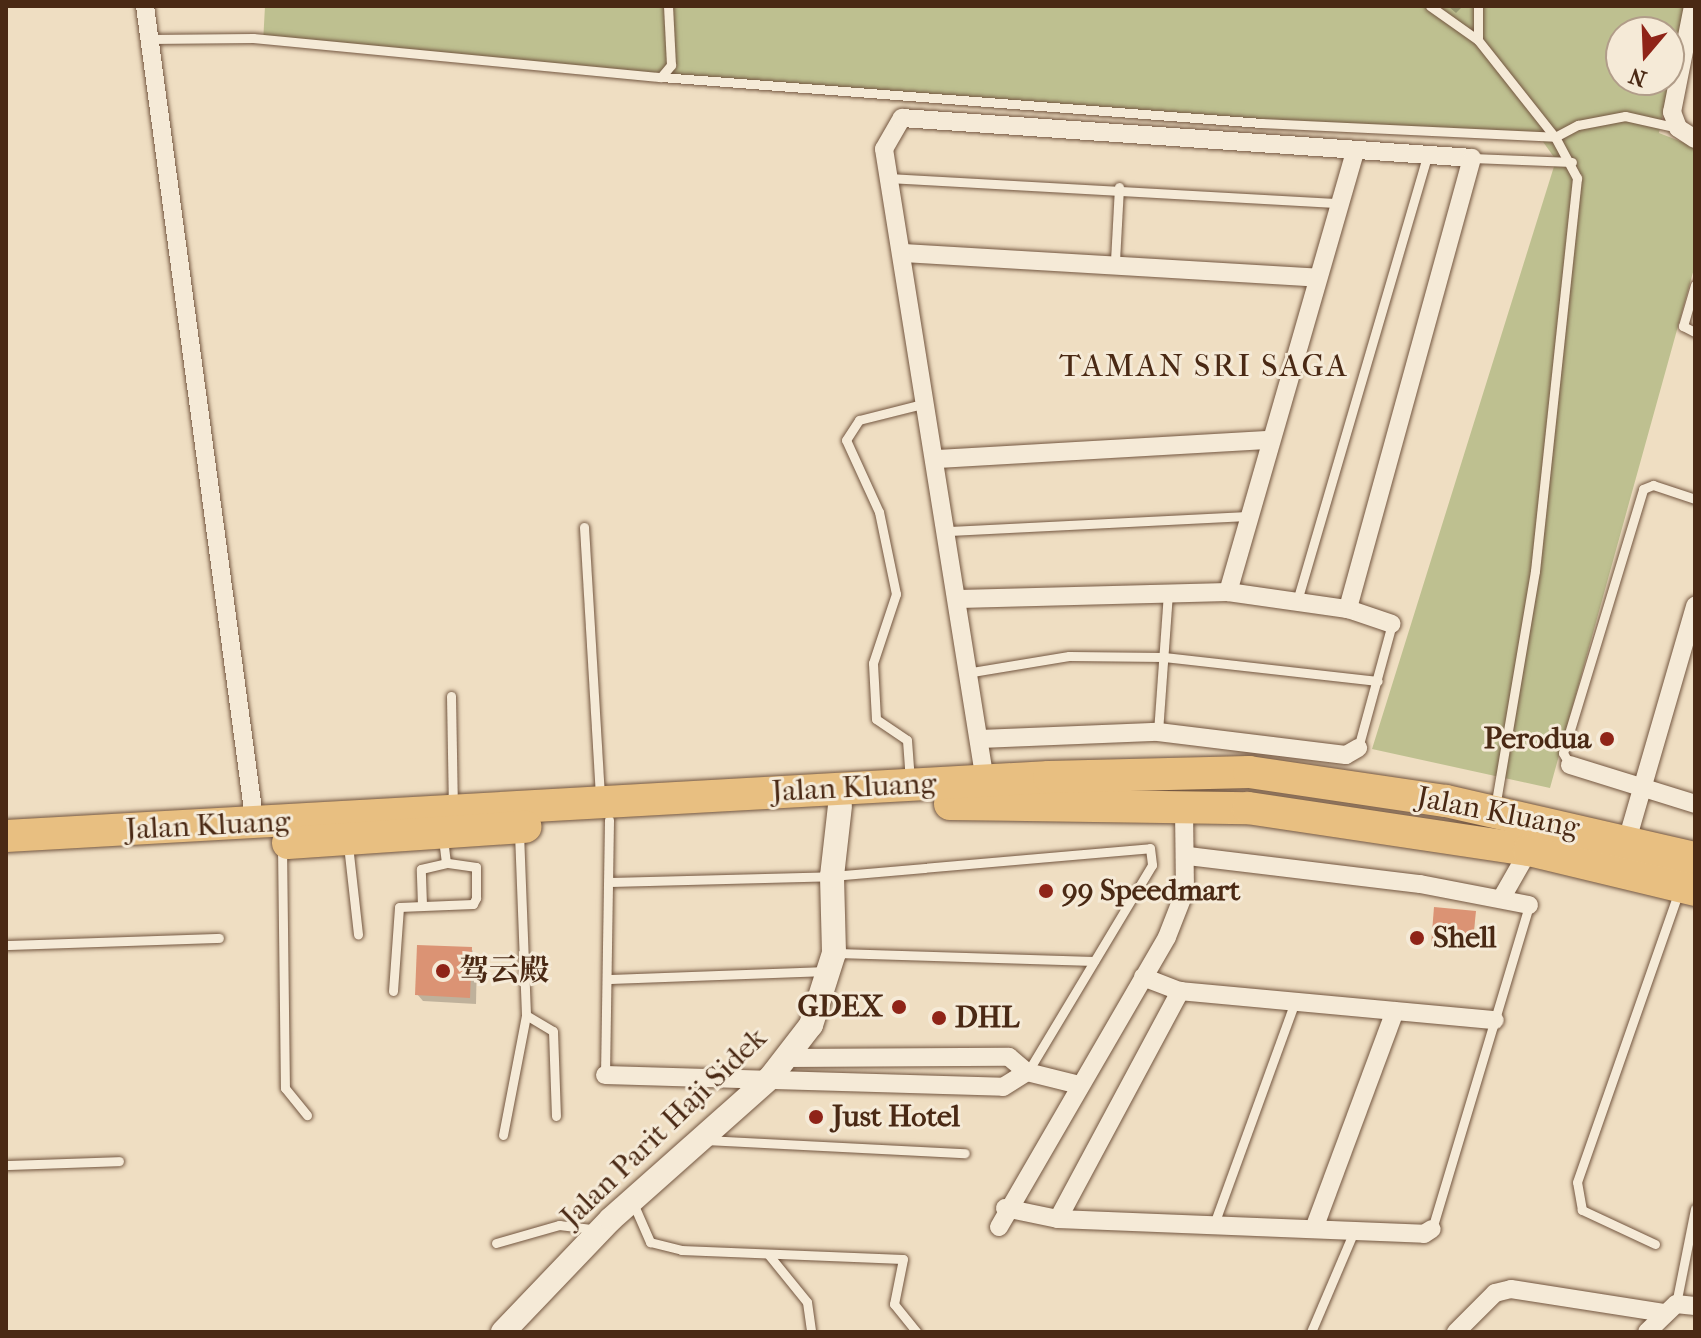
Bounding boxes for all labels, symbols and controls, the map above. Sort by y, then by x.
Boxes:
north arrow [1605,16,1685,96]
text: N [1626,62,1650,92]
district label: TAMAN SRI SAGA [1059,347,1349,385]
place label: Perodua [1484,721,1591,757]
marker: Perodua [1598,730,1616,748]
street label: Jalan Kluang [771,766,937,810]
street label: Jalan Kluang [1414,780,1582,846]
street label: Jalan Kluang [125,804,291,848]
place label: 99 Speedmart [1062,873,1240,909]
marker: 99 Speedmart [1037,882,1055,900]
place label: Shell [1433,920,1497,956]
marker: Shell [1408,929,1426,947]
place label: 驾云殿 [459,953,549,989]
marker: 驾云殿 [434,962,452,980]
place label: GDEX [798,989,883,1025]
marker: GDEX [890,998,908,1016]
place label: DHL [955,1000,1019,1036]
marker: DHL [930,1009,948,1027]
street label: Jalan Parit Haji Sidek [554,1021,774,1235]
place label: Just Hotel [832,1099,960,1135]
marker: Just Hotel [807,1108,825,1126]

